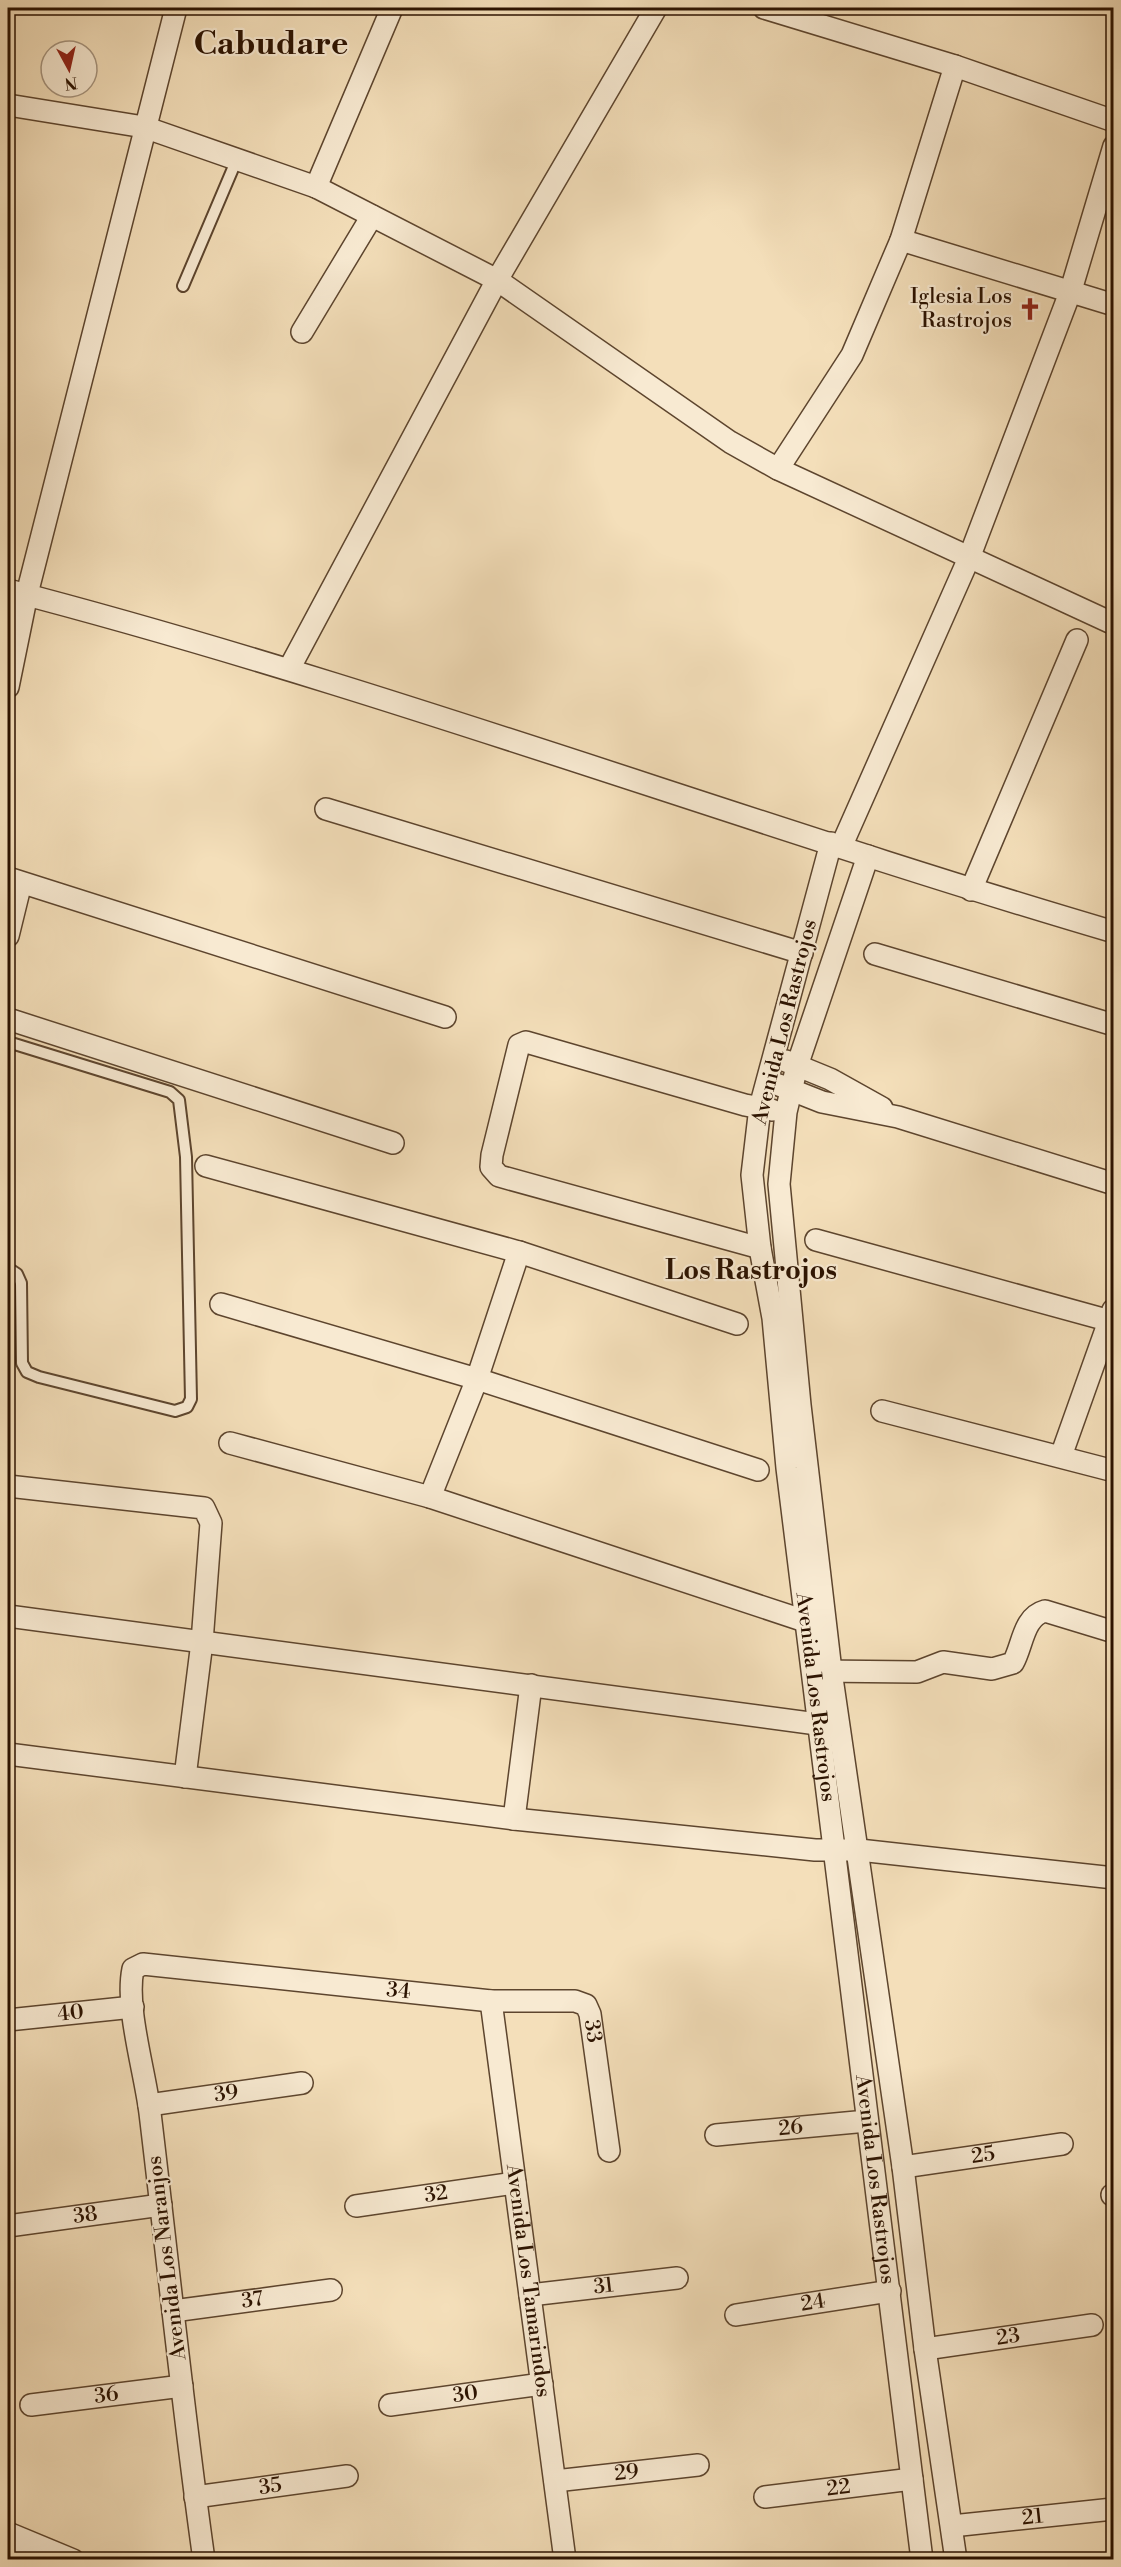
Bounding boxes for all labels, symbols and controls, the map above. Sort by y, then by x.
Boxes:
district label: Cabudare [193,24,349,65]
north arrow [39,39,99,99]
text: N [63,72,79,94]
place label: Iglesia Los Rastrojos [910,284,1012,334]
church icon: Iglesia Los Rastrojos [1017,296,1043,322]
street label: Avenida Los Rastrojos [747,917,823,1128]
district label: Los Rastrojos [665,1254,837,1288]
street label: Avenida Los Rastrojos [789,1590,841,1803]
street label: 34 [385,1977,412,2005]
street label: 40 [56,1999,85,2028]
street label: 33 [578,2018,607,2044]
street label: Avenida Los Rastrojos [849,2072,901,2286]
street label: 39 [212,2079,240,2108]
street label: 26 [777,2114,804,2142]
street label: 25 [970,2141,997,2170]
street label: Avenida Los Naranjos [142,2154,193,2363]
street label: Avenida Los Tamarindos [500,2161,556,2399]
street label: 32 [423,2180,450,2209]
street label: 38 [71,2201,99,2230]
street label: 31 [592,2272,615,2301]
street label: 37 [240,2286,265,2315]
street label: 24 [799,2288,827,2318]
street label: 23 [995,2323,1022,2352]
street label: 30 [451,2380,480,2409]
street label: 36 [93,2381,120,2410]
street label: 29 [613,2459,640,2487]
street label: 35 [257,2472,284,2501]
street label: 22 [825,2474,852,2502]
street label: 21 [1021,2503,1045,2532]

